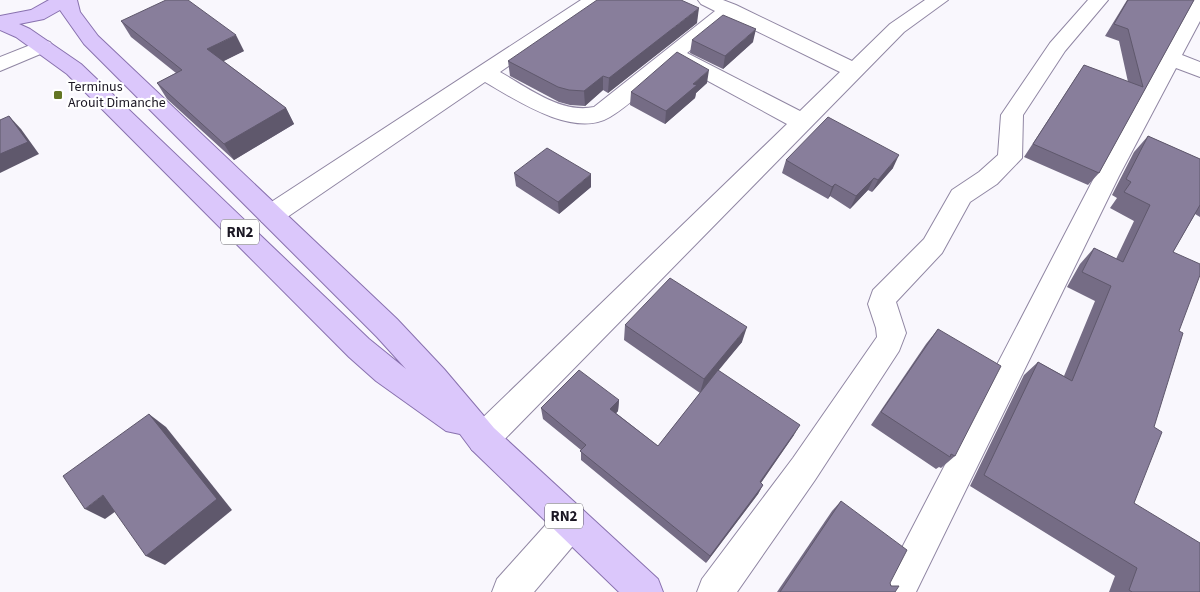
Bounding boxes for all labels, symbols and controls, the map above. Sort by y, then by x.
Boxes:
place label: Terminus Arouit Dimanche [68,77,166,113]
marker: Terminus Arouit Dimanche [52,89,64,101]
road number: RN2 [221,220,259,244]
road number: RN2 [545,504,583,528]

